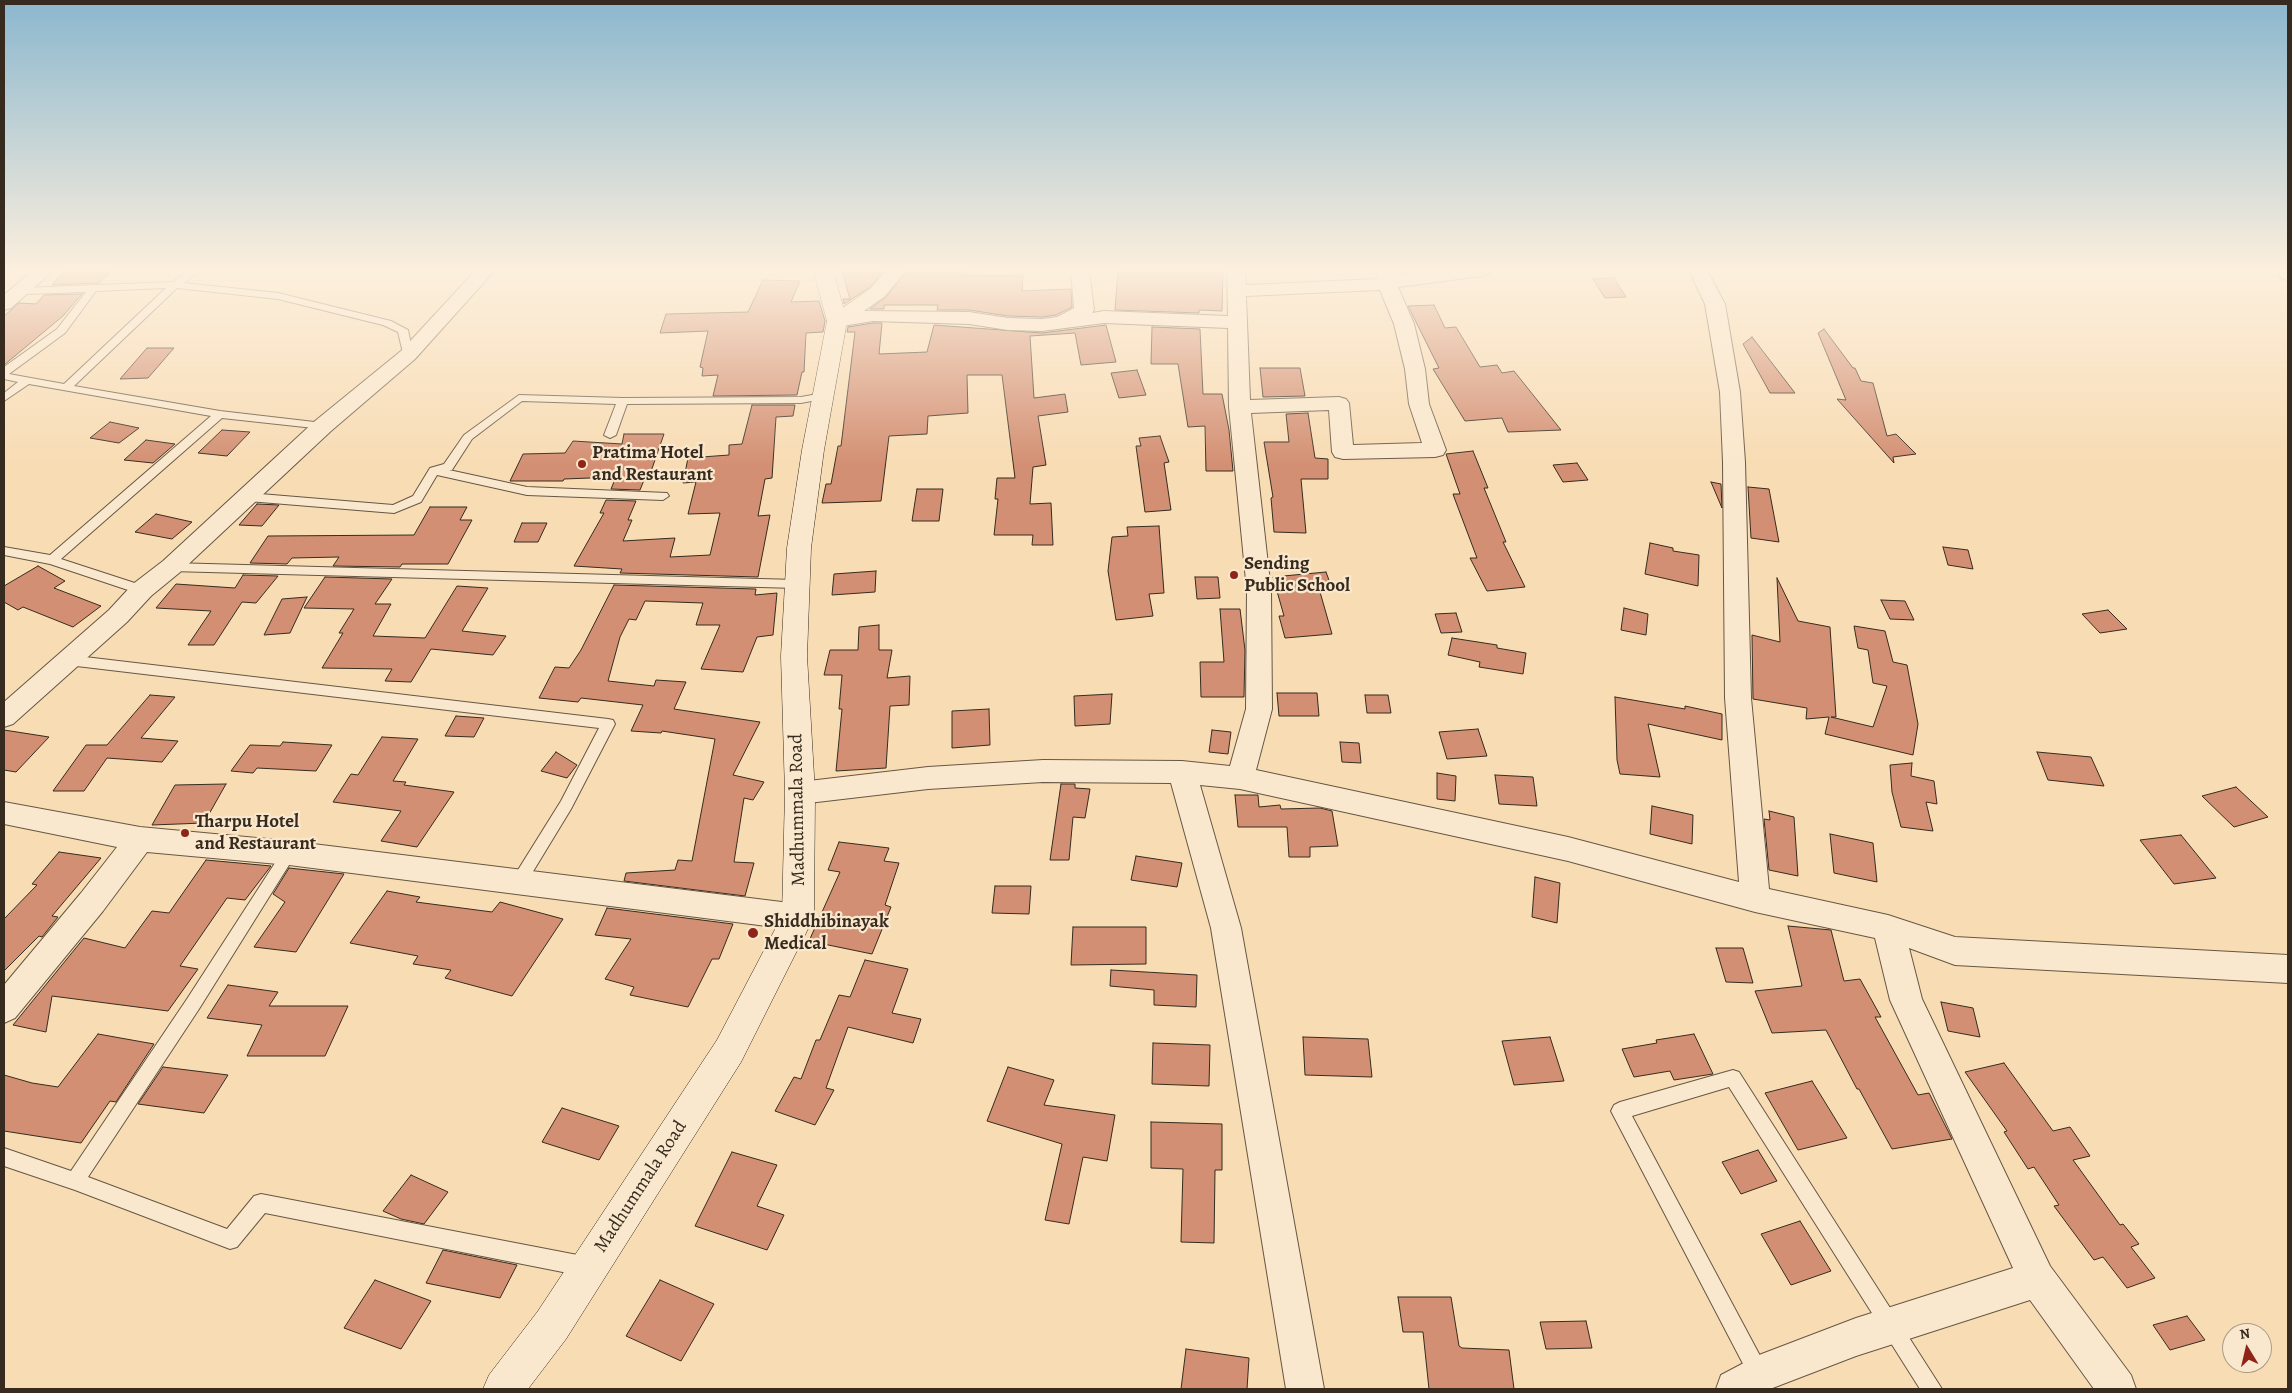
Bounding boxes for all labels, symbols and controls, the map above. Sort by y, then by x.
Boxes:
place label: Pratima Hotel and Restaurant [592,442,713,486]
marker: Pratima Hotel and Restaurant [576,458,588,470]
place label: Sending Public School [1244,553,1350,597]
marker: Sending Public School [1228,569,1240,581]
street label: Madhummala Road [785,733,811,887]
place label: Tharpu Hotel and Restaurant [195,811,316,855]
marker: Tharpu Hotel and Restaurant [179,827,191,839]
place label: Shiddhibinayak Medical [764,911,889,955]
marker: Shiddhibinayak Medical [746,926,760,940]
street label: Madhummala Road [590,1117,692,1257]
north arrow [2222,1323,2272,1373]
text: N [2238,1323,2251,1344]

